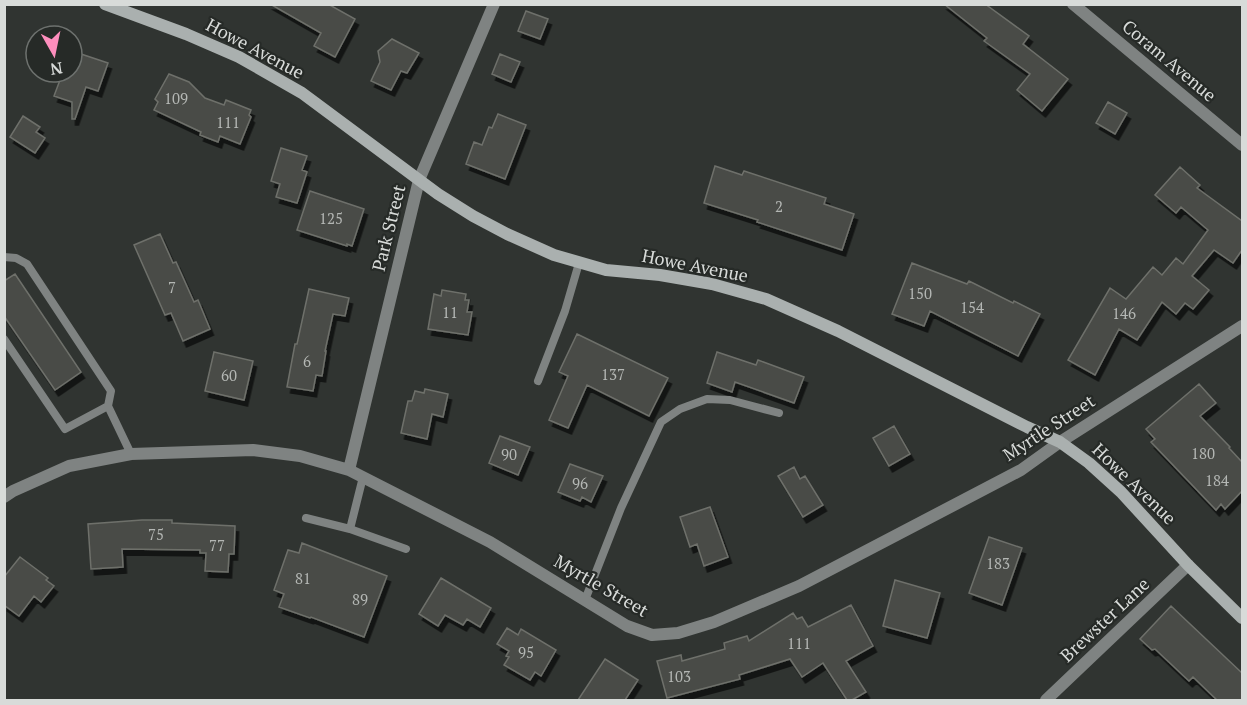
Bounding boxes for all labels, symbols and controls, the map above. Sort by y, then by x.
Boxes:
street label: Howe Avenue [202,12,309,84]
street label: Coram Avenue [1118,14,1222,107]
north arrow [24,24,84,84]
text: N [49,57,64,81]
house number: 109 [164,88,188,108]
house number: 111 [216,112,240,132]
street label: Park Street [366,182,410,274]
house number: 2 [775,196,783,216]
house number: 125 [319,208,343,228]
street label: Howe Avenue [640,243,750,287]
house number: 7 [168,277,176,297]
house number: 150 [908,283,932,303]
house number: 154 [960,297,984,317]
house number: 11 [442,302,458,322]
house number: 146 [1112,303,1136,323]
house number: 6 [303,351,311,371]
house number: 137 [601,364,625,384]
house number: 60 [221,365,237,385]
street label: Myrtle Street [998,388,1099,466]
street label: Howe Avenue [1088,437,1182,529]
house number: 180 [1191,443,1215,463]
house number: 90 [501,444,517,464]
house number: 184 [1205,470,1229,490]
house number: 96 [572,473,588,493]
house number: 75 [148,524,164,544]
house number: 77 [209,535,225,555]
street label: Myrtle Street [550,548,653,622]
house number: 183 [986,553,1010,573]
house number: 81 [295,568,311,588]
street label: Brewster Lane [1055,572,1154,667]
house number: 89 [352,589,368,609]
house number: 111 [787,633,811,653]
house number: 95 [518,642,534,662]
house number: 103 [667,666,691,686]

